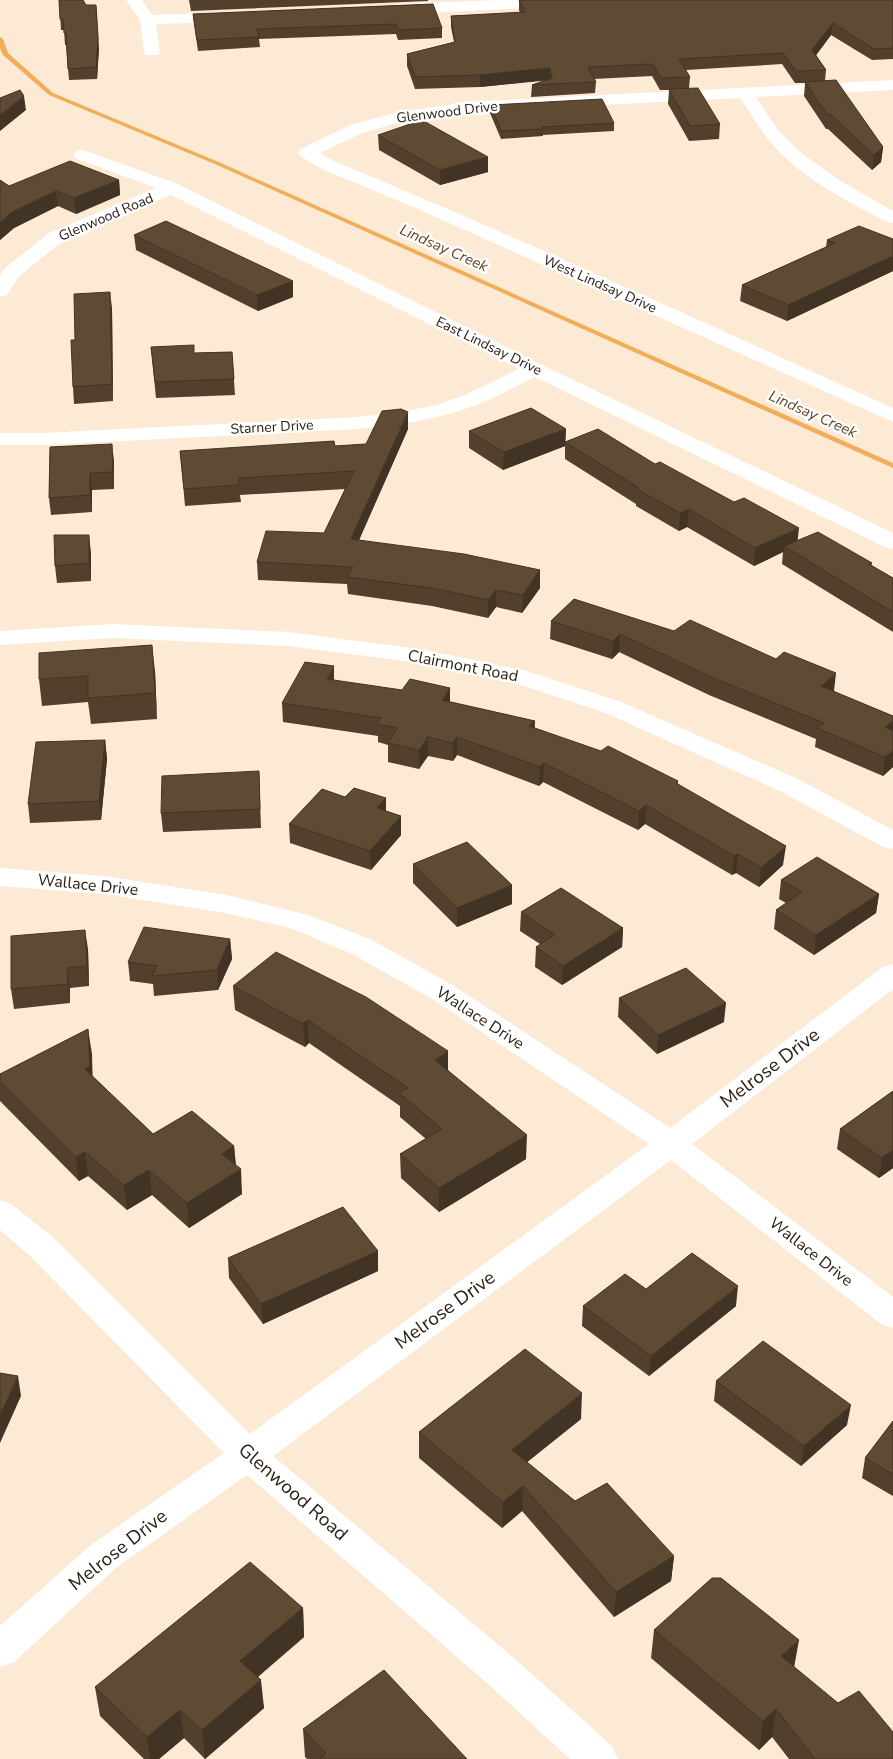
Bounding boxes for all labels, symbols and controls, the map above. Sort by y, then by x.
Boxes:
street label: Glenwood Drive [395,96,499,128]
street label: Glenwood Road [56,188,156,246]
water label: Lindsay Creek [397,220,492,277]
street label: West Lindsay Drive [540,250,660,318]
street label: East Lindsay Drive [433,312,545,380]
water label: Lindsay Creek [766,386,861,443]
street label: Starner Drive [230,415,314,439]
street label: Clairmont Road [406,645,520,687]
street label: Wallace Drive [37,869,139,901]
street label: Wallace Drive [432,981,528,1055]
street label: Melrose Drive [715,1022,825,1114]
street label: Wallace Drive [764,1212,858,1292]
street label: Melrose Drive [389,1265,501,1355]
street label: Glenwood Road [233,1437,353,1547]
street label: Melrose Drive [63,1503,173,1597]

